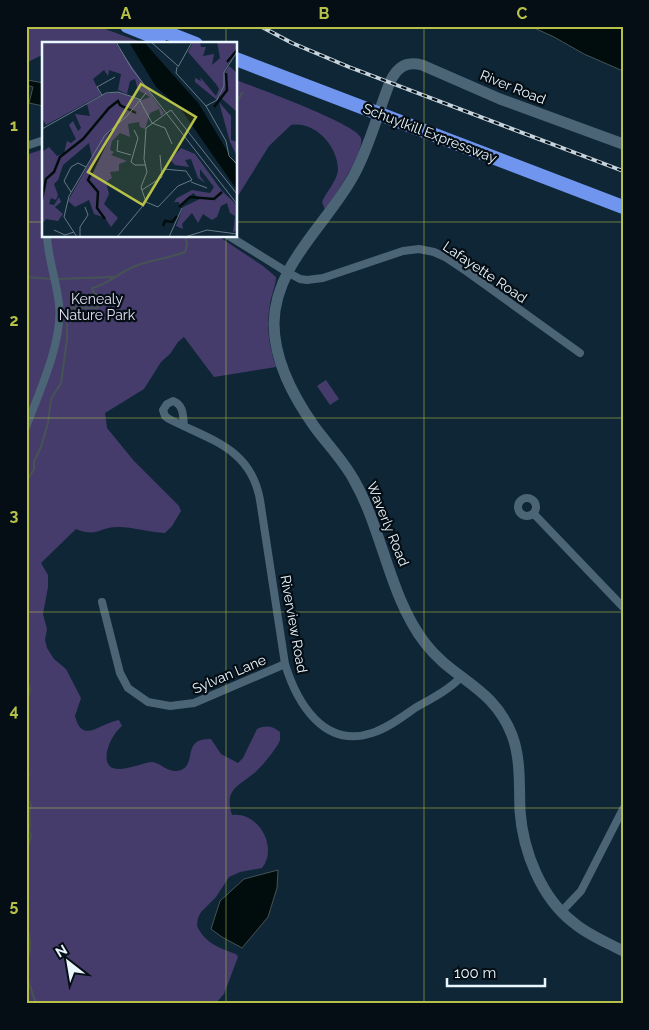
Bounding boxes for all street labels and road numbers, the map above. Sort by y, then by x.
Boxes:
street label: River Road [478,67,548,107]
street label: Schuylkill Expressway [361,100,500,166]
street label: Lafayette Road [440,238,530,306]
street label: Waverly Road [364,479,412,569]
street label: Riverview Road [278,574,310,674]
street label: Sylvan Lane [190,651,268,697]

